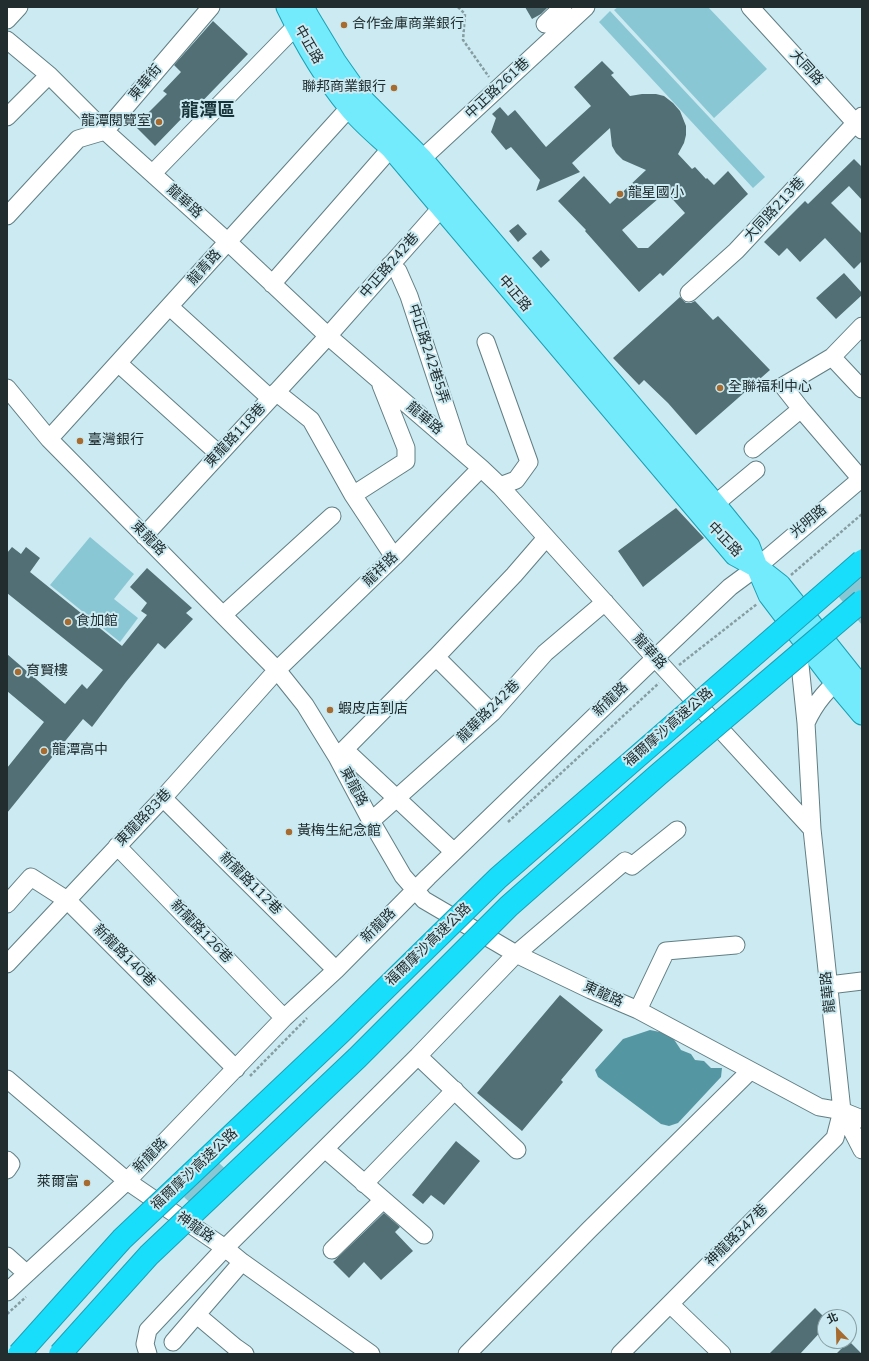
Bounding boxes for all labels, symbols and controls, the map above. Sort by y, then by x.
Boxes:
place label: 合作金庫商業銀行 [352,17,464,33]
marker: 合作金庫商業銀行 [339,20,349,30]
street label: 中正路 [290,23,326,67]
street label: 大同路 [786,47,826,89]
street label: 中正路261巷 [463,55,533,123]
street label: 東華街 [126,62,166,104]
place label: 聯邦商業銀行 [302,80,386,96]
marker: 聯邦商業銀行 [389,83,399,93]
district label: 龍潭區 [181,101,235,123]
place label: 龍潭閱覽室 [81,114,151,130]
marker: 龍潭閱覽室 [154,117,164,127]
street label: 大同路213巷 [741,175,809,245]
street label: 龍華路 [163,182,205,222]
place label: 龍星國小 [628,186,684,202]
marker: 龍星國小 [615,189,625,199]
street label: 中正路242巷 [357,230,423,302]
street label: 龍青路 [185,247,225,289]
street label: 中正路 [494,273,534,315]
street label: 中正路242巷5弄 [404,302,452,406]
place label: 全聯福利中心 [728,380,812,396]
marker: 全聯福利中心 [715,383,725,393]
street label: 龍華路 [403,399,445,439]
street label: 東龍路118巷 [202,401,270,471]
place label: 臺灣銀行 [88,433,144,449]
marker: 臺灣銀行 [75,436,85,446]
street label: 光明路 [788,502,830,542]
street label: 東龍路 [127,518,169,560]
street label: 中正路 [703,519,745,561]
street label: 龍祥路 [360,549,402,591]
place label: 食加館 [76,614,118,630]
marker: 食加館 [63,617,73,627]
street label: 龍華路 [629,631,669,673]
place label: 育賢樓 [26,664,68,680]
marker: 育賢樓 [13,667,23,677]
street label: 龍華路242巷 [454,677,524,747]
street label: 新龍路 [590,679,632,721]
street label: 福爾摩沙高速公路 [621,685,717,771]
place label: 蝦皮店到店 [338,702,408,718]
marker: 蝦皮店到店 [325,705,335,715]
place label: 龍潭高中 [52,743,108,759]
marker: 龍潭高中 [39,746,49,756]
street label: 東龍路 [336,765,370,809]
street label: 東龍路83巷 [113,786,175,850]
place label: 黃梅生紀念館 [297,824,381,840]
marker: 黃梅生紀念館 [284,827,294,837]
street label: 新龍路112巷 [215,849,285,919]
street label: 新龍路126巷 [167,897,235,967]
street label: 福爾摩沙高速公路 [383,900,475,990]
street label: 新龍路 [358,905,400,947]
street label: 新龍路140巷 [89,921,159,991]
street label: 龍華路 [818,970,840,1014]
street label: 東龍路 [580,979,626,1011]
street label: 福爾摩沙高速公路 [148,1126,242,1214]
street label: 新龍路 [130,1135,172,1177]
place label: 萊爾富 [37,1175,79,1191]
marker: 萊爾富 [82,1178,92,1188]
street label: 神龍路347巷 [702,1201,772,1271]
street label: 神龍路 [173,1209,217,1247]
north arrow [817,1309,857,1349]
text: 北 [825,1309,840,1327]

